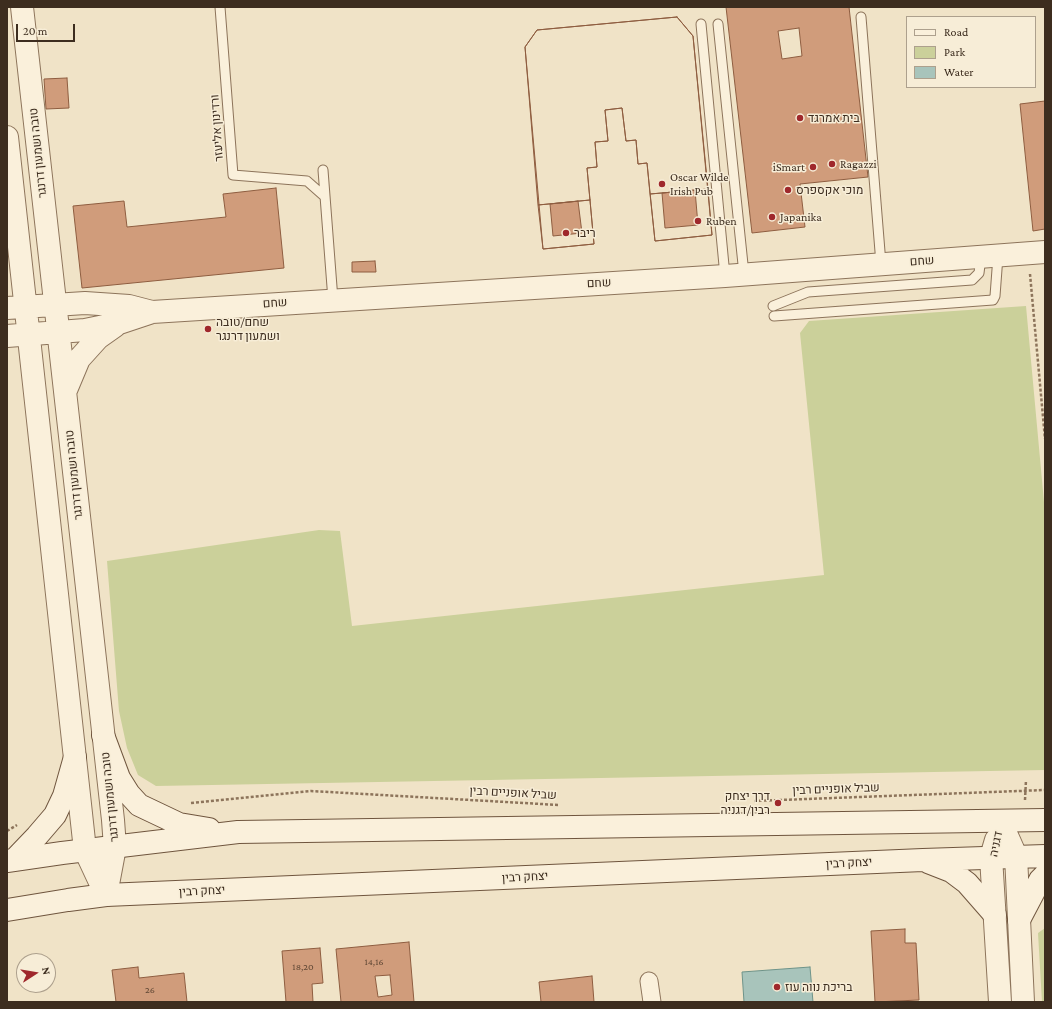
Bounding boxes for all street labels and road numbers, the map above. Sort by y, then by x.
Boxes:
street label: ורדינון אליעזר [207,94,227,162]
street label: טובה ושמעון דרנגר [26,107,50,199]
street label: שחם [909,253,935,269]
street label: שחם [586,275,612,291]
street label: שחם [262,295,288,311]
street label: טובה ושמעון דרנגר [62,429,86,521]
street label: טובה ושמעון דרנגר [98,751,122,843]
street label: שביל אופניים רבין [792,780,880,798]
street label: שביל אופניים רבין [469,784,557,802]
street label: דגניה [986,830,1006,858]
street label: יצחק רבין [825,855,873,871]
street label: יצחק רבין [501,869,549,885]
street label: יצחק רבין [178,883,226,899]

